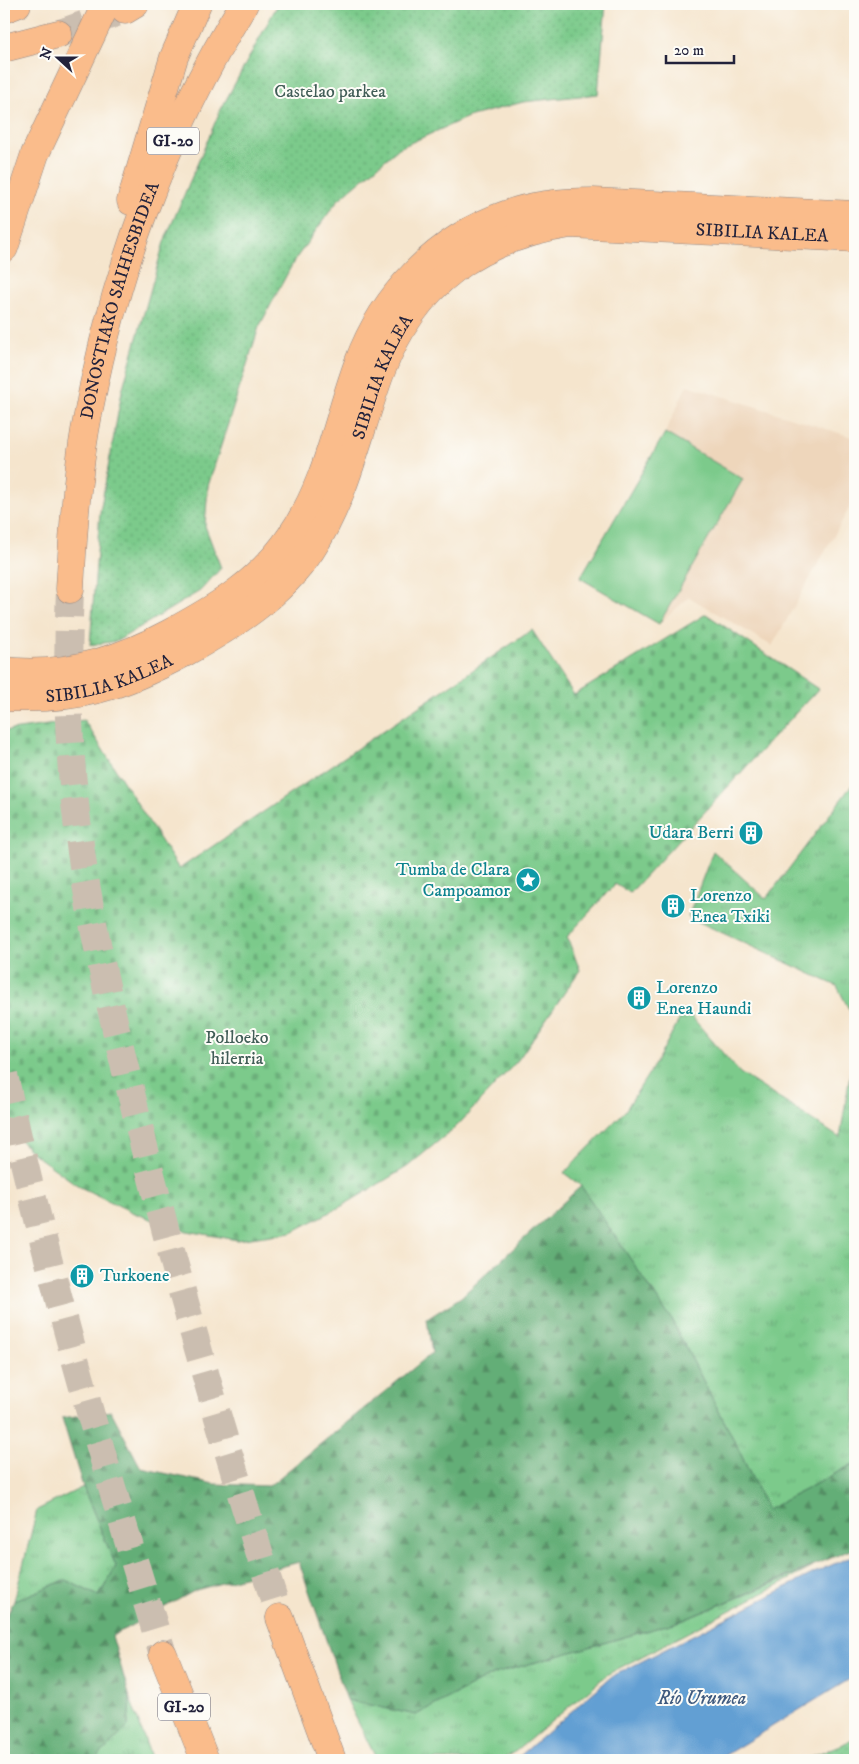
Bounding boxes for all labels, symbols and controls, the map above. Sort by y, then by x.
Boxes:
north arrow [32,32,82,82]
scale bar [666,32,734,64]
text: 20 m [674,41,704,60]
text: N [36,45,57,62]
park label: Castelao parkea [274,81,386,103]
road number: GI-20 [147,128,199,154]
street label: DONOSTIAKO SAIHESBIDEA [76,178,165,421]
street label: SIBILIA KALEA [695,219,829,248]
street label: SIBILIA KALEA [348,310,418,442]
street label: SIBILIA KALEA [45,649,177,708]
building icon: Udara Berri [738,820,764,846]
place label: Udara Berri [649,822,734,844]
place label: Tumba de Clara Campoamor [396,859,510,902]
place icon: Tumba de Clara Campoamor [515,867,541,893]
place label: Lorenzo Enea Txiki [690,885,770,928]
building icon: Lorenzo Enea Txiki [660,893,686,919]
place label: Lorenzo Enea Haundi [656,977,751,1020]
building icon: Lorenzo Enea Haundi [626,985,652,1011]
park label: Polloeko hilerria [205,1027,269,1070]
building icon: Turkoene [69,1263,95,1289]
place label: Turkoene [100,1265,169,1287]
water label: Río Urumea [657,1687,746,1710]
road number: GI-20 [158,1694,210,1720]

